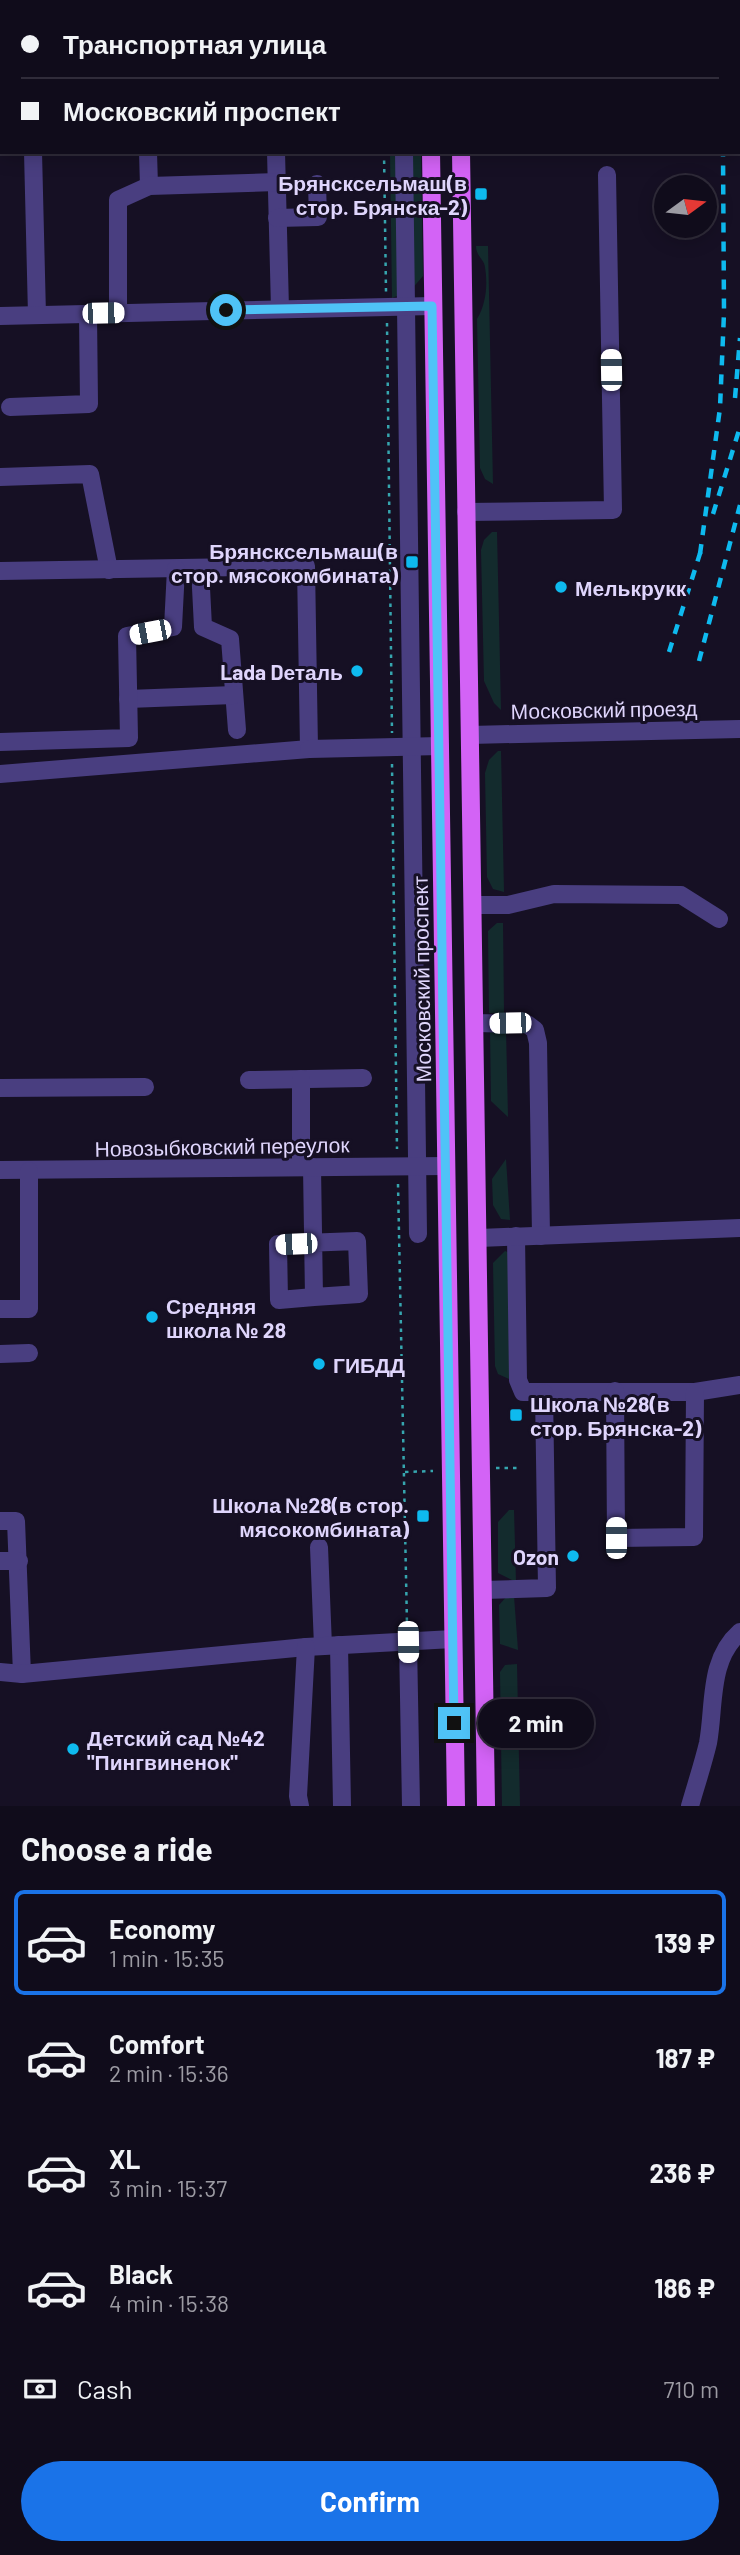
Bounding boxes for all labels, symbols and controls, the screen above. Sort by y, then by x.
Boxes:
text: Транспортная улица [63,28,326,59]
text: Московский проспект [63,95,341,126]
place label: Брянсксельмаш(в стор. Брянска-2) [278,170,468,219]
north arrow [654,175,718,238]
map controls [654,175,717,238]
marker: Брянсксельмаш(в стор. Брянска-2) [473,186,489,202]
route start [210,294,242,326]
car [82,302,125,324]
car [601,349,622,391]
place label: Брянсксельмаш(в стор. мясокомбината) [171,538,399,587]
marker: Брянсксельмаш(в стор. мясокомбината) [404,554,420,570]
place label: Мелькрукк [575,575,687,600]
marker: Мелькрукк [553,579,569,595]
car [128,618,173,646]
place label: Lada Dеталь [220,659,343,684]
marker: Lada Dеталь [349,663,365,679]
street label: Московский проезд [510,695,698,723]
street label: Московский проспект [407,875,435,1083]
car [489,1012,532,1034]
street label: Новозыбковский переулок [94,1131,350,1161]
car [275,1233,318,1255]
place label: Средняя школа № 28 [166,1293,286,1342]
marker: Средняя школа № 28 [144,1309,160,1325]
place label: ГИБДД [333,1352,405,1377]
marker: ГИБДД [311,1356,327,1372]
place label: Школа №28(в стор. Брянска-2) [530,1391,702,1440]
marker: Школа №28(в стор. Брянска-2) [508,1407,524,1423]
place label: Школа №28(в стор. мясокомбината) [212,1492,410,1541]
marker: Школа №28(в стор. мясокомбината) [415,1508,431,1524]
car [606,1517,627,1559]
place label: Ozon [513,1544,559,1569]
marker: Ozon [565,1548,581,1564]
car [398,1621,419,1663]
callout: 2 min [478,1698,594,1748]
route end [438,1707,470,1739]
text: 2 min [508,1709,564,1737]
place label: Детский сад №42 "Пингвиненок" [87,1725,265,1774]
marker: Детский сад №42 "Пингвиненок" [65,1741,81,1757]
text: Choose a ride [21,1829,213,1867]
icon: car [25,1911,88,1974]
text: Economy [109,1913,215,1944]
text: 139 ₽ [655,1927,715,1958]
text: 1 min · 15:35 [109,1944,224,1972]
icon: car [25,2026,88,2089]
text: Comfort [109,2028,205,2059]
text: 187 ₽ [655,2042,715,2073]
text: 2 min · 15:36 [109,2059,229,2087]
icon: car [25,2141,88,2204]
text: XL [109,2143,140,2174]
text: 236 ₽ [649,2157,715,2188]
text: 3 min · 15:37 [109,2174,227,2202]
icon: car [25,2256,88,2319]
text: Black [109,2258,173,2289]
text: 186 ₽ [654,2272,715,2303]
text: 4 min · 15:38 [109,2289,229,2317]
icon: cash [21,2370,59,2408]
text: Cash [77,2373,132,2404]
text: 710 m [663,2375,719,2403]
button: Confirm [21,2461,719,2541]

